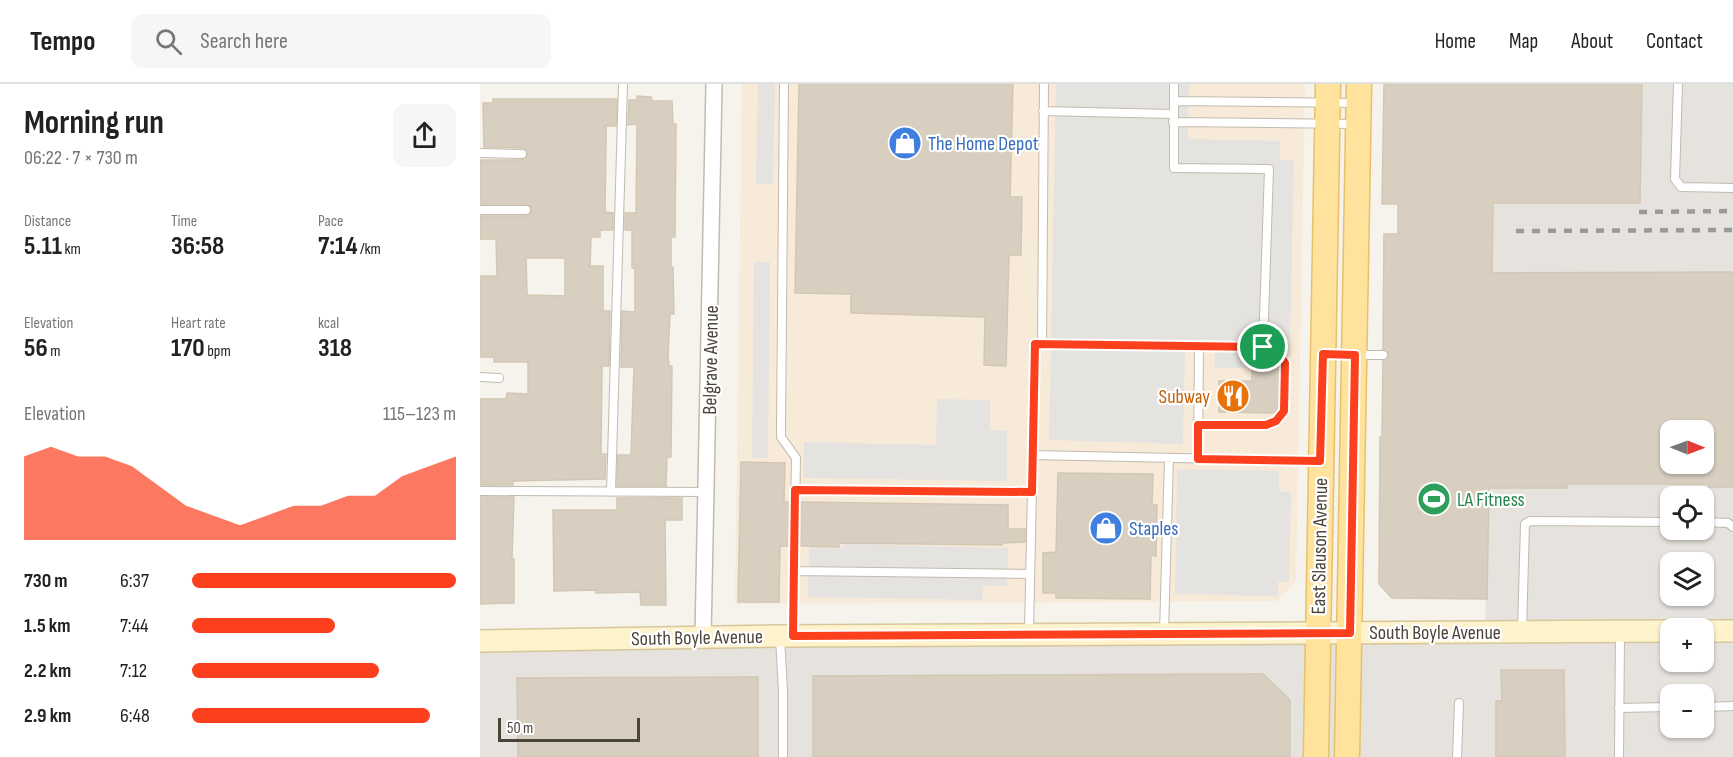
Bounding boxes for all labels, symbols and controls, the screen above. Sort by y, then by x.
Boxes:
search box [131,14,551,68]
text: Tempo [30,25,95,58]
icon: search [152,25,185,58]
text: Search here [200,28,288,55]
text: Home [1435,29,1476,54]
text: Map [1509,29,1538,54]
text: About [1571,29,1613,54]
text: Contact [1646,29,1703,54]
text: Morning run [24,103,164,143]
button: share [393,104,456,167]
shop icon: The Home Depot [887,125,923,161]
place label: The Home Depot [928,132,1039,156]
text: 06:22 · 7 × 730 m [24,146,138,170]
text: Distance [24,212,71,231]
text: Time [171,212,197,231]
text: Pace [318,212,343,231]
text: 5.11 [24,231,62,262]
text: 36:58 [171,231,224,262]
text: 7:14 [318,231,358,262]
text: km [62,240,81,259]
text: /km [358,240,381,259]
street label: Belgrave Avenue [698,305,724,415]
text: Elevation [24,314,73,333]
text: Heart rate [171,314,226,333]
text: kcal [318,314,339,333]
pin [1237,321,1288,372]
icon: arrive [1246,330,1279,363]
text: 56 [24,333,48,364]
text: 170 [171,333,205,364]
text: 318 [318,333,352,364]
text: m [48,342,61,361]
text: bpm [205,342,231,361]
restaurant icon: Subway [1215,378,1251,414]
place label: Subway [1159,385,1210,409]
text: Elevation [24,402,86,426]
text: 115–123 m [383,402,456,426]
north arrow [1660,420,1714,474]
map controls [1660,420,1714,738]
street label: East Slauson Avenue [1307,478,1333,614]
sports icon: LA Fitness [1416,481,1452,517]
button: locate [1660,486,1714,540]
place label: LA Fitness [1457,488,1525,512]
shop icon: Staples [1088,510,1124,546]
place label: Staples [1129,517,1178,541]
button: layers [1660,552,1714,606]
text: 730 m [24,569,68,593]
text: 6:37 [120,569,149,593]
text: 1.5 km [24,614,70,638]
text: 7:44 [120,614,148,638]
button: + [1660,618,1714,672]
street label: South Boyle Avenue [1369,621,1501,645]
street label: South Boyle Avenue [631,625,763,651]
text: 2.2 km [24,659,71,683]
text: 7:12 [120,659,147,683]
button: − [1660,684,1714,738]
text: 2.9 km [24,704,71,728]
text: 6:48 [120,704,150,728]
scale bar [498,715,640,742]
text: 50 m [507,719,533,738]

